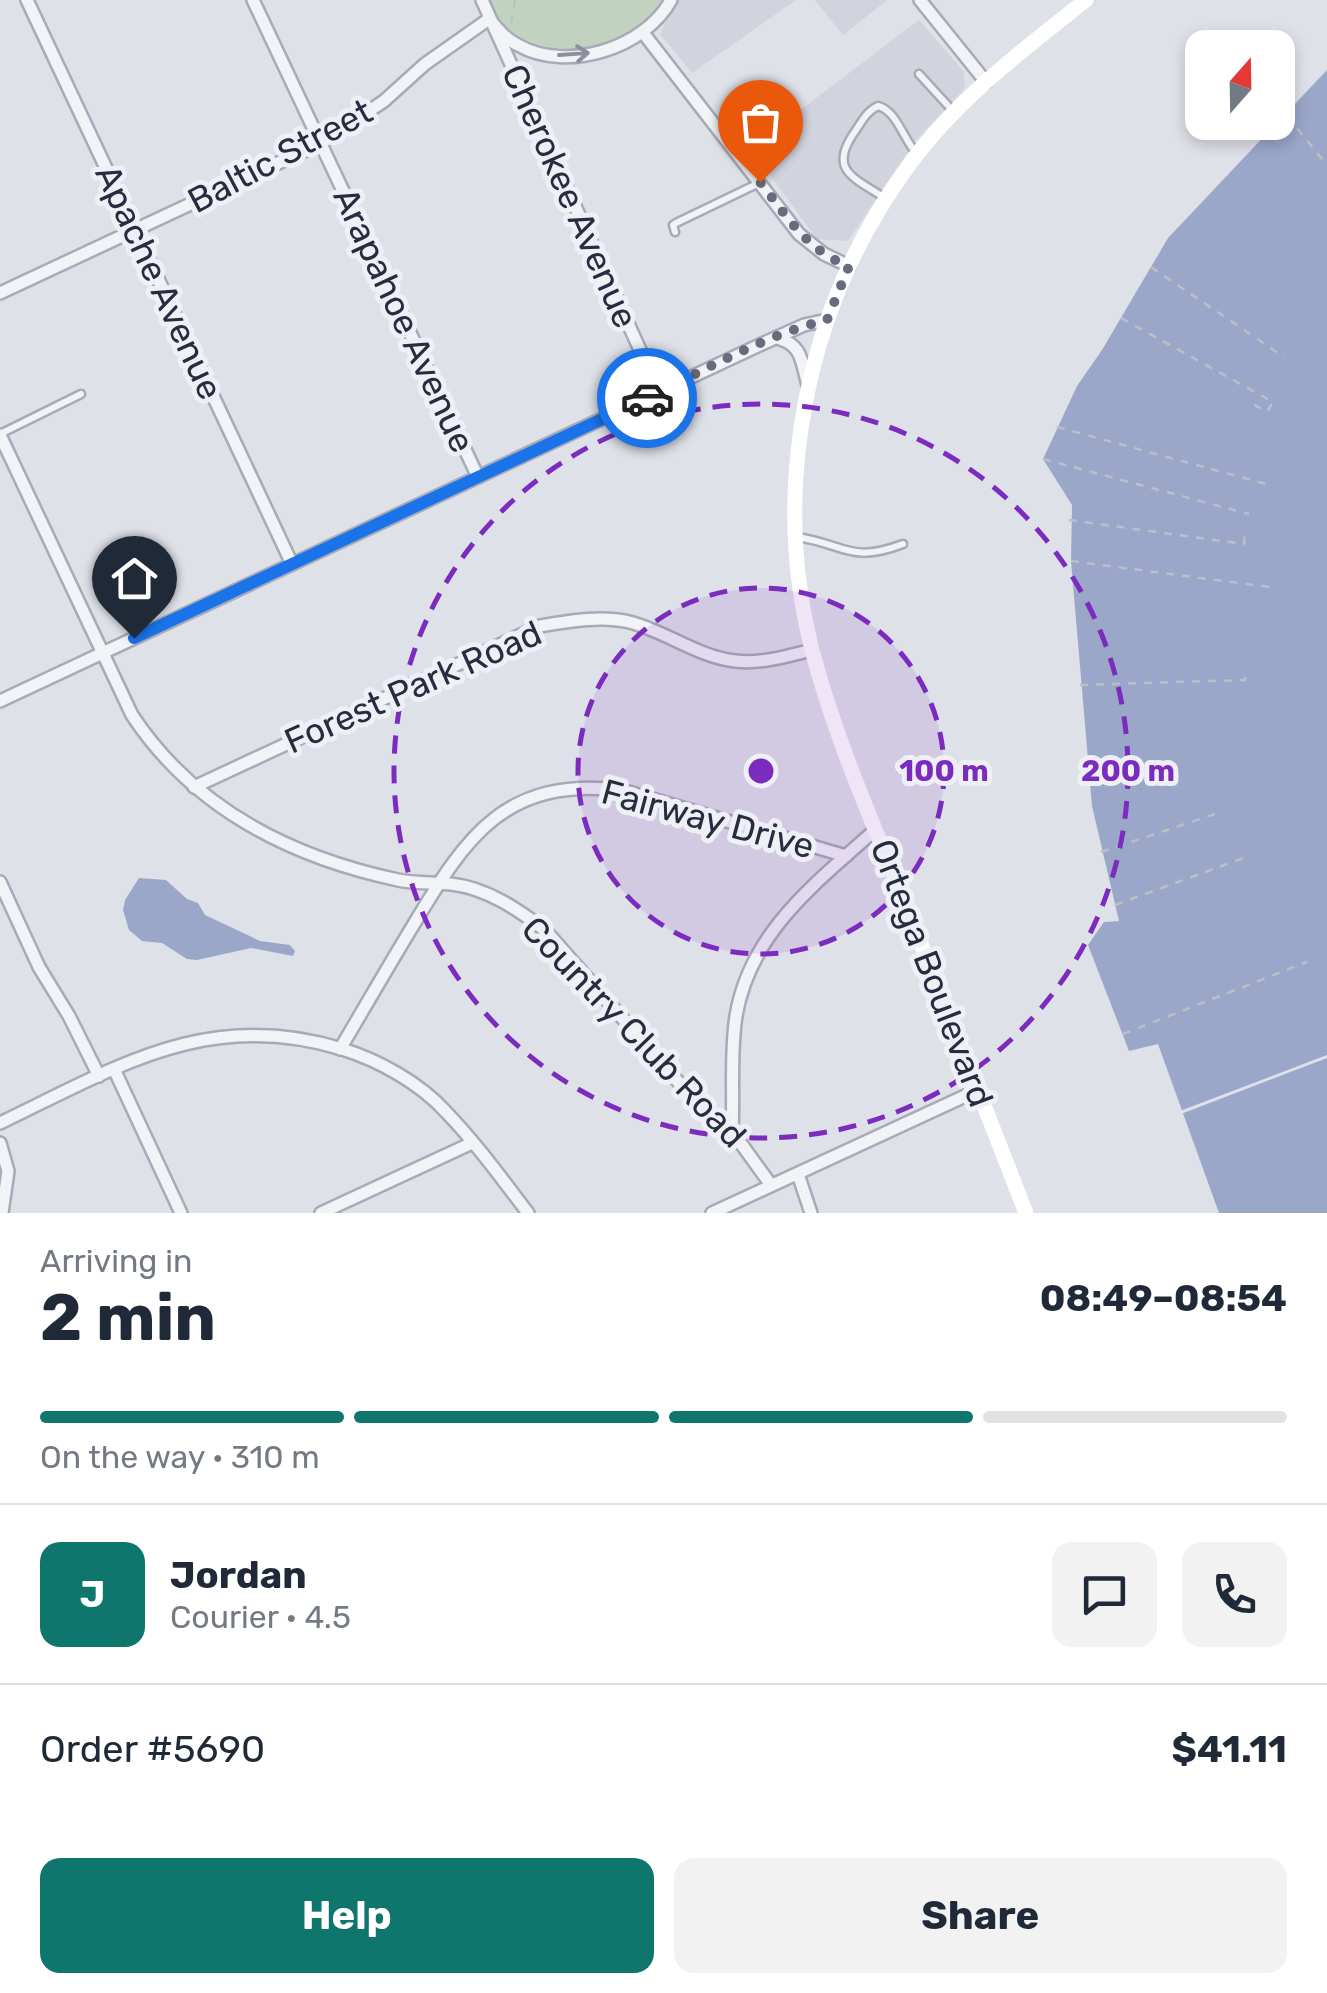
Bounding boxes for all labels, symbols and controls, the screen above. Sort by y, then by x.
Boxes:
north arrow [1185,30,1295,140]
map controls [1185,30,1295,140]
one-way arrow [557,44,589,63]
street label: Cherokee Avenue [493,58,647,334]
pin [718,80,803,183]
street label: Baltic Street [181,90,379,222]
icon: bag [733,95,788,150]
street label: Apache Avenue [86,158,232,406]
street label: Arapahoe Avenue [324,181,484,459]
courier [597,348,697,448]
icon: car [620,371,675,426]
pin [92,536,177,639]
icon: home [107,551,162,606]
street label: Forest Park Road [278,612,548,762]
centre of rings [743,753,779,789]
text: 100 m [899,753,989,789]
text: 200 m [1081,753,1175,789]
street label: Fairway Drive [597,770,819,868]
street label: Ortega Boulevard [862,833,1002,1113]
street label: Country Club Road [513,908,755,1156]
text: Arriving in [40,1242,192,1280]
text: 08:49–08:54 [1040,1275,1287,1321]
text: 2 min [40,1279,216,1356]
text: On the way · 310 m [40,1438,320,1476]
button: chat [1052,1542,1157,1647]
button: phone [1182,1542,1287,1647]
text: Jordan [170,1552,307,1598]
text: J [80,1571,105,1617]
text: Courier · 4.5 [170,1598,351,1636]
text: Order #5690 [40,1726,265,1772]
text: $41.11 [1172,1726,1287,1772]
button: Help [40,1858,654,1973]
button: Share [674,1858,1287,1973]

